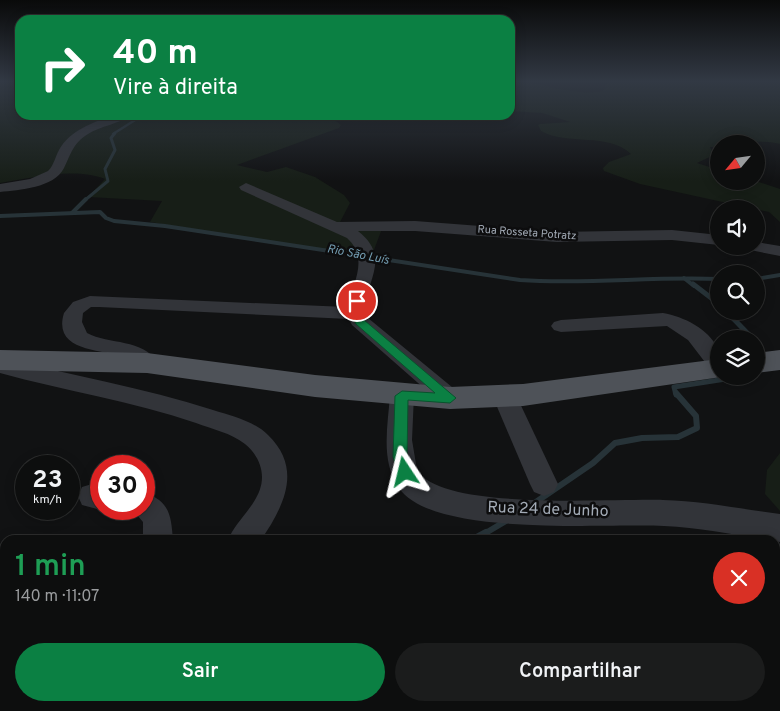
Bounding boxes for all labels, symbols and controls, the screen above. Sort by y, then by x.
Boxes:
text: 40 m [113,32,198,76]
icon: right [30,35,95,100]
text: Vire à direita [113,75,238,102]
north arrow [710,135,765,190]
map controls [710,135,765,385]
button: sound [710,200,765,255]
street label: Rua Rosseta Potratz [477,223,577,243]
water label: Rio São Luís [325,241,391,269]
button: search [710,265,765,320]
pin [336,280,378,322]
icon: arrive [343,287,371,315]
button: layers [710,330,765,385]
position arrow [378,445,430,497]
speed limit sign: 30 [90,455,155,520]
text: 23 [32,465,63,497]
text: km/h [33,492,62,508]
street label: Rua 24 de Junho [487,498,609,522]
text: 1 min [15,549,86,586]
button: close [713,552,765,604]
text: 140 m · 11:07 [15,587,99,607]
button: Sair [15,643,385,701]
button: Compartilhar [395,643,765,701]

